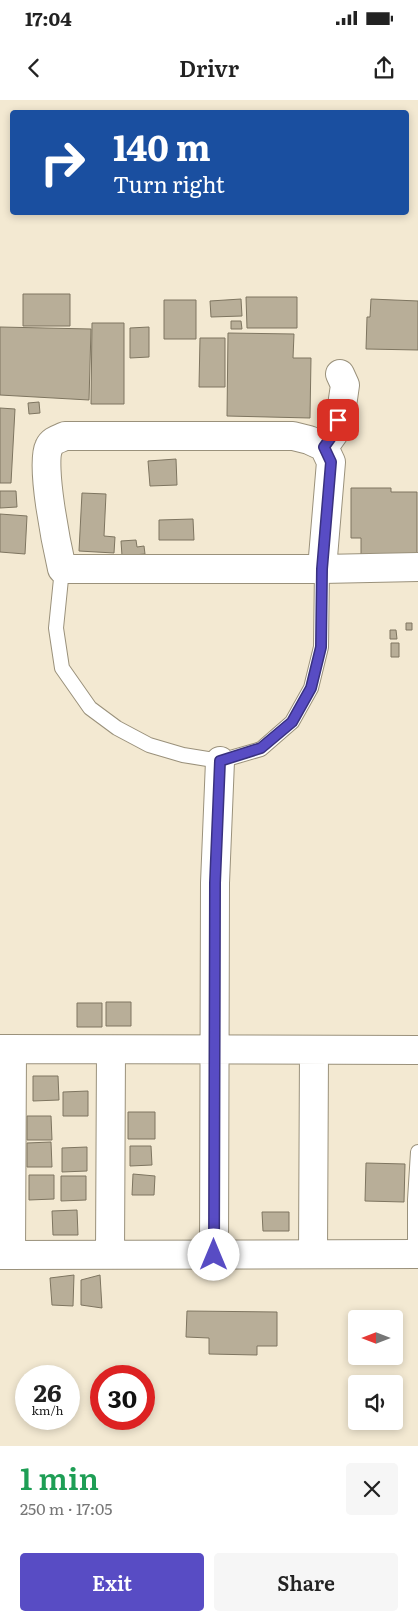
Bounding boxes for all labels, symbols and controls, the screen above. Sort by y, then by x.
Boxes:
text: 17:04 [25,4,72,32]
text: Drivr [179,51,239,84]
icon: back [20,54,48,82]
icon: share [370,54,398,82]
text: 140 m [113,120,211,172]
icon: right [30,130,95,195]
text: Turn right [113,167,225,200]
pin [317,399,359,441]
icon: arrive [324,406,352,434]
position arrow [187,1228,239,1280]
north arrow [348,1310,402,1365]
map controls [348,1310,403,1430]
speed limit sign: 30 [90,1365,155,1430]
text: 26 [33,1373,62,1410]
button: sound [348,1375,403,1430]
text: km/h [32,1401,63,1419]
text: 1 min [20,1455,99,1499]
button: close [346,1463,398,1515]
text: 250 m · 17:05 [20,1496,112,1520]
button: Exit [20,1553,204,1611]
button: Share [214,1553,398,1611]

